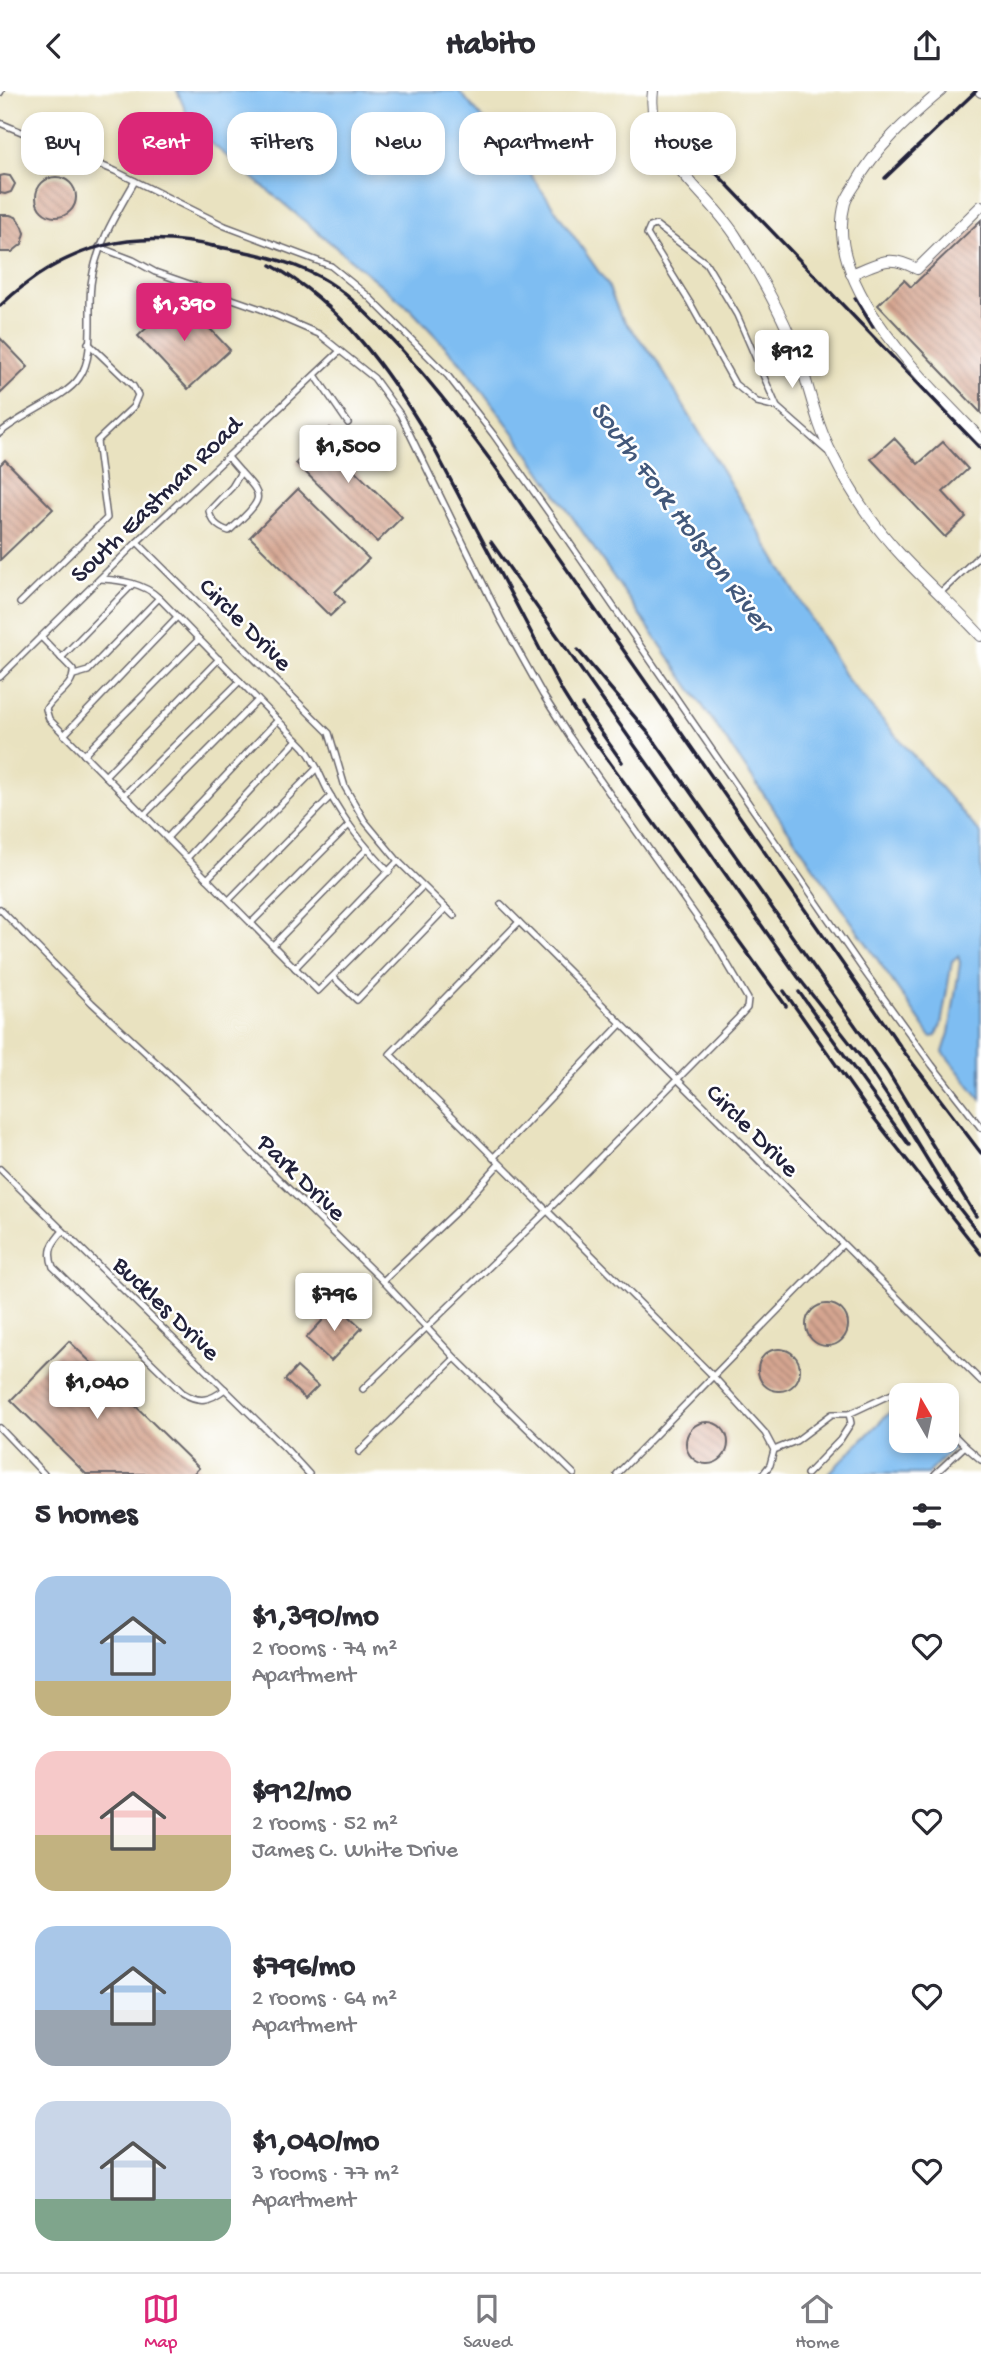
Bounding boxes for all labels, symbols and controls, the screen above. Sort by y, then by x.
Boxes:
icon: back [35,27,73,65]
text: Habito [446,27,535,65]
icon: share [908,27,946,65]
chip: Buy [21,112,104,175]
chip: Rent [118,112,213,175]
chip: Filters [227,112,337,175]
chip: New [351,112,445,175]
chip: Apartment [459,112,616,175]
chip: House [630,112,736,175]
pin: $1,390 [127,283,241,343]
text: $1,390 [152,292,216,319]
pin: $912 [751,331,833,390]
text: $912 [771,339,813,366]
water label: South Fork Holston River [581,395,780,644]
street label: South Eastman Road [66,410,252,591]
pin: $1,500 [291,425,405,485]
text: $1,500 [315,434,381,461]
street label: Circle Drive [191,573,298,680]
street label: Circle Drive [698,1079,805,1186]
street label: Park Drive [248,1128,351,1230]
street label: Buckles Drive [104,1251,225,1370]
pin: $796 [293,1273,375,1333]
text: $796 [311,1282,357,1309]
pin: $1,040 [40,1361,154,1421]
text: $1,040 [65,1370,129,1397]
north arrow [889,1383,959,1453]
map controls [889,1383,959,1453]
icon: filters [908,1497,946,1535]
text: 5 homes [35,1499,137,1534]
text: $1,390/mo [252,1601,379,1636]
icon: home [91,1604,175,1688]
icon: heart [908,1627,946,1665]
text: 2 rooms · 74 m² [252,1636,397,1663]
text: Apartment [252,1663,356,1690]
text: $912/mo [252,1776,351,1811]
icon: home [91,1779,175,1863]
icon: heart [908,1802,946,1840]
text: 2 rooms · 52 m² [252,1811,398,1838]
text: James C. White Drive [252,1838,458,1865]
text: $796/mo [252,1951,355,1986]
icon: home [91,1954,175,2038]
icon: heart [908,1977,946,2015]
text: 2 rooms · 64 m² [252,1986,397,2013]
text: Apartment [252,2013,356,2040]
text: $1,040/mo [252,2126,379,2161]
icon: home [91,2129,175,2213]
icon: heart [908,2152,946,2190]
text: 3 rooms · 77 m² [252,2161,399,2188]
text: Apartment [252,2188,356,2215]
tab: Map [142,2290,180,2355]
tab: Saved [463,2290,512,2355]
tab: Home [795,2290,839,2355]

